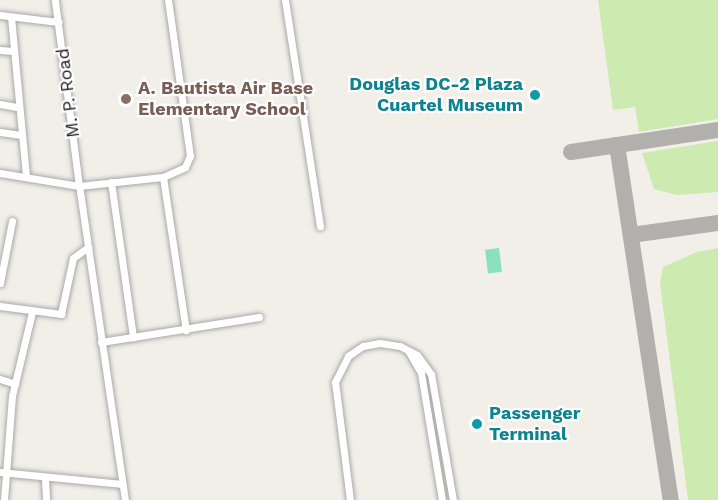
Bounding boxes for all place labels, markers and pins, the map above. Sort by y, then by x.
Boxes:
place label: Douglas DC-2 Plaza Cuartel Museum [349,74,523,116]
place label: A. Bautista Air Base Elementary School [138,78,314,121]
marker: Douglas DC-2 Plaza Cuartel Museum [528,88,542,102]
marker: A. Bautista Air Base Elementary School [119,92,133,106]
place label: Passenger Terminal [489,403,580,446]
marker: Passenger Terminal [470,417,484,431]

